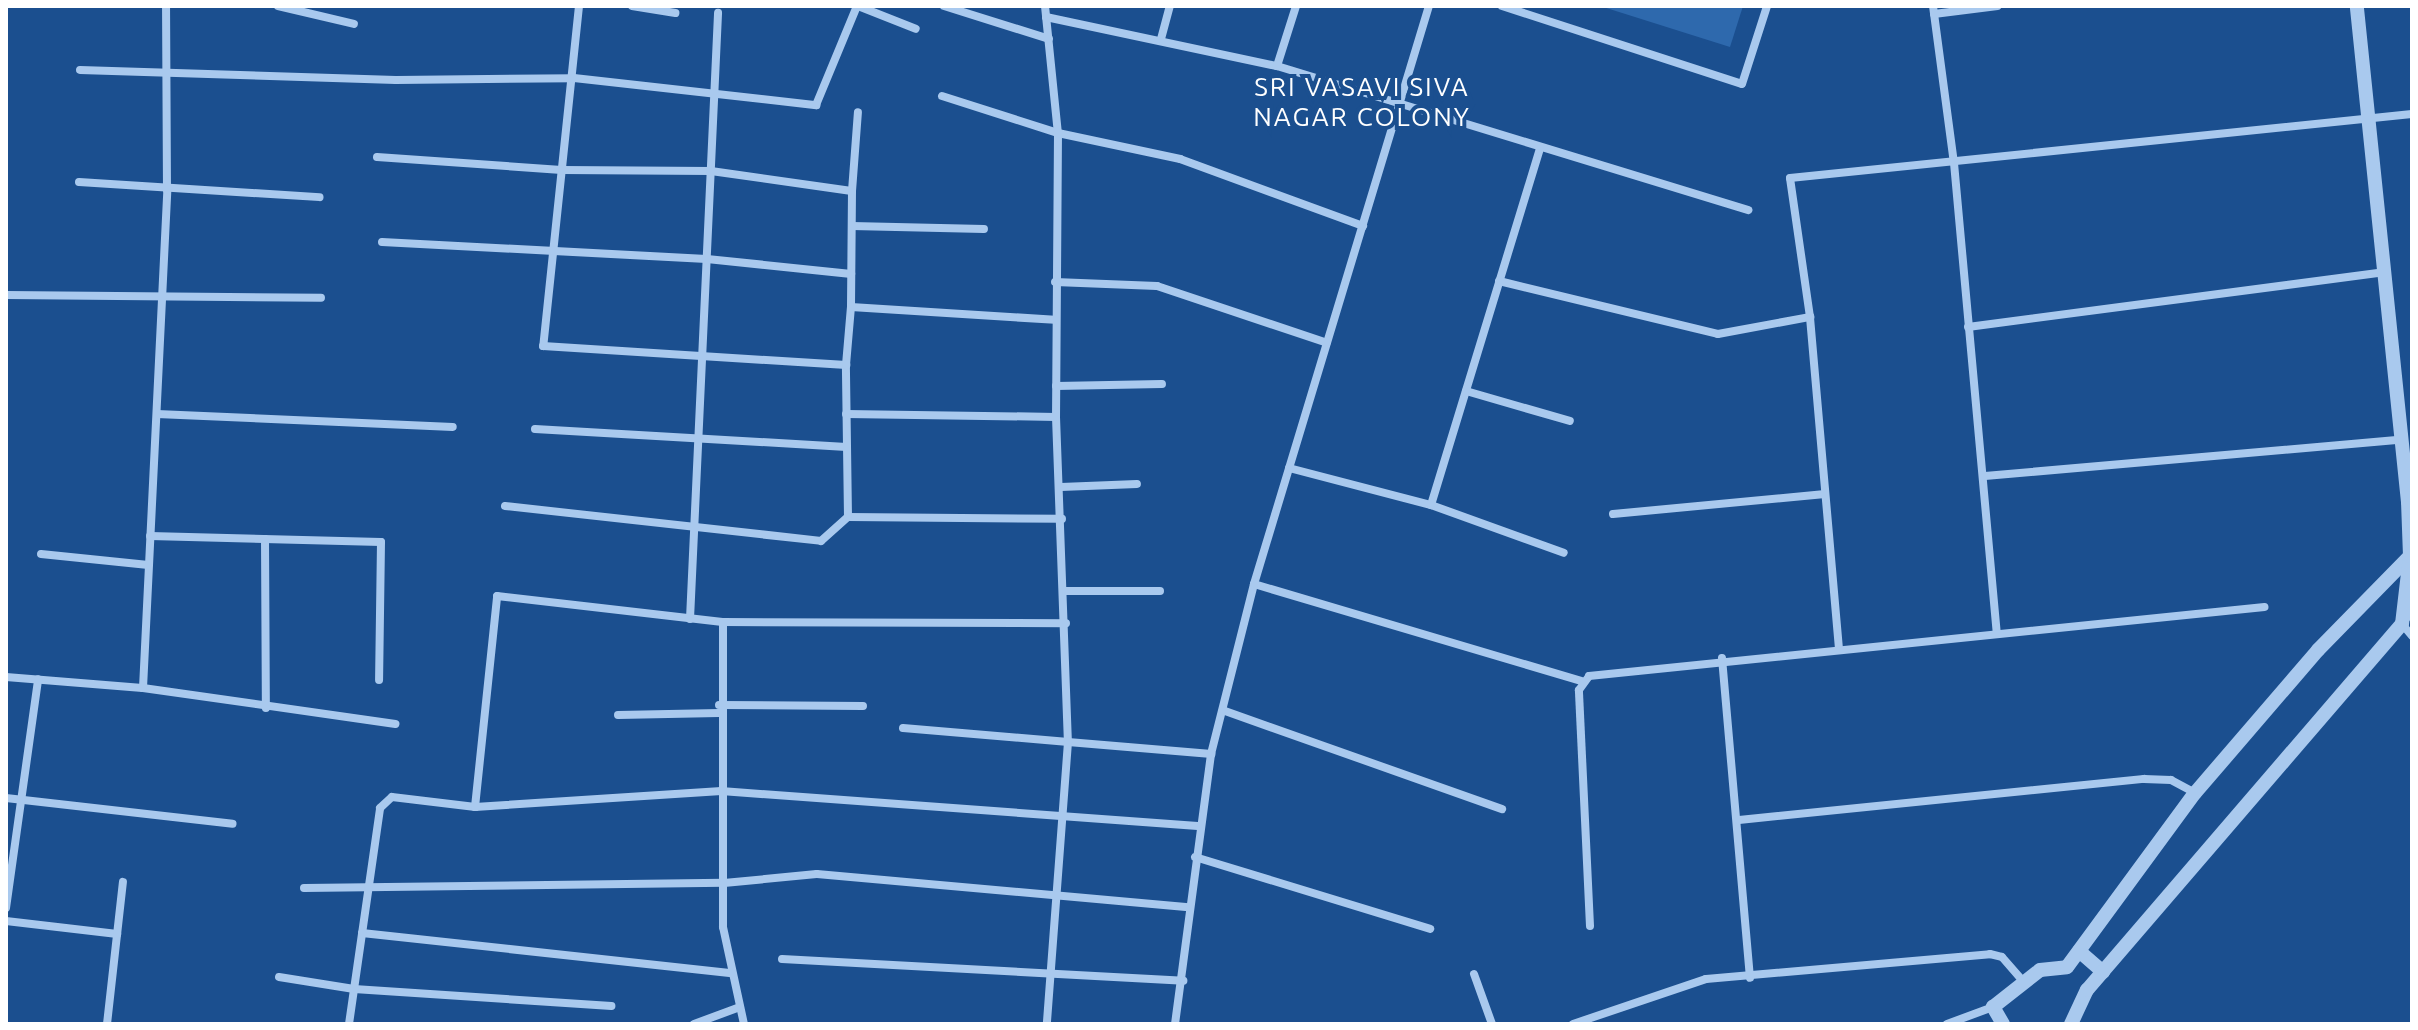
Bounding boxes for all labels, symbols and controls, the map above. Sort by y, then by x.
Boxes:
district label: SRI VASAVI SIVA NAGAR COLONY [1253,71,1471,132]

